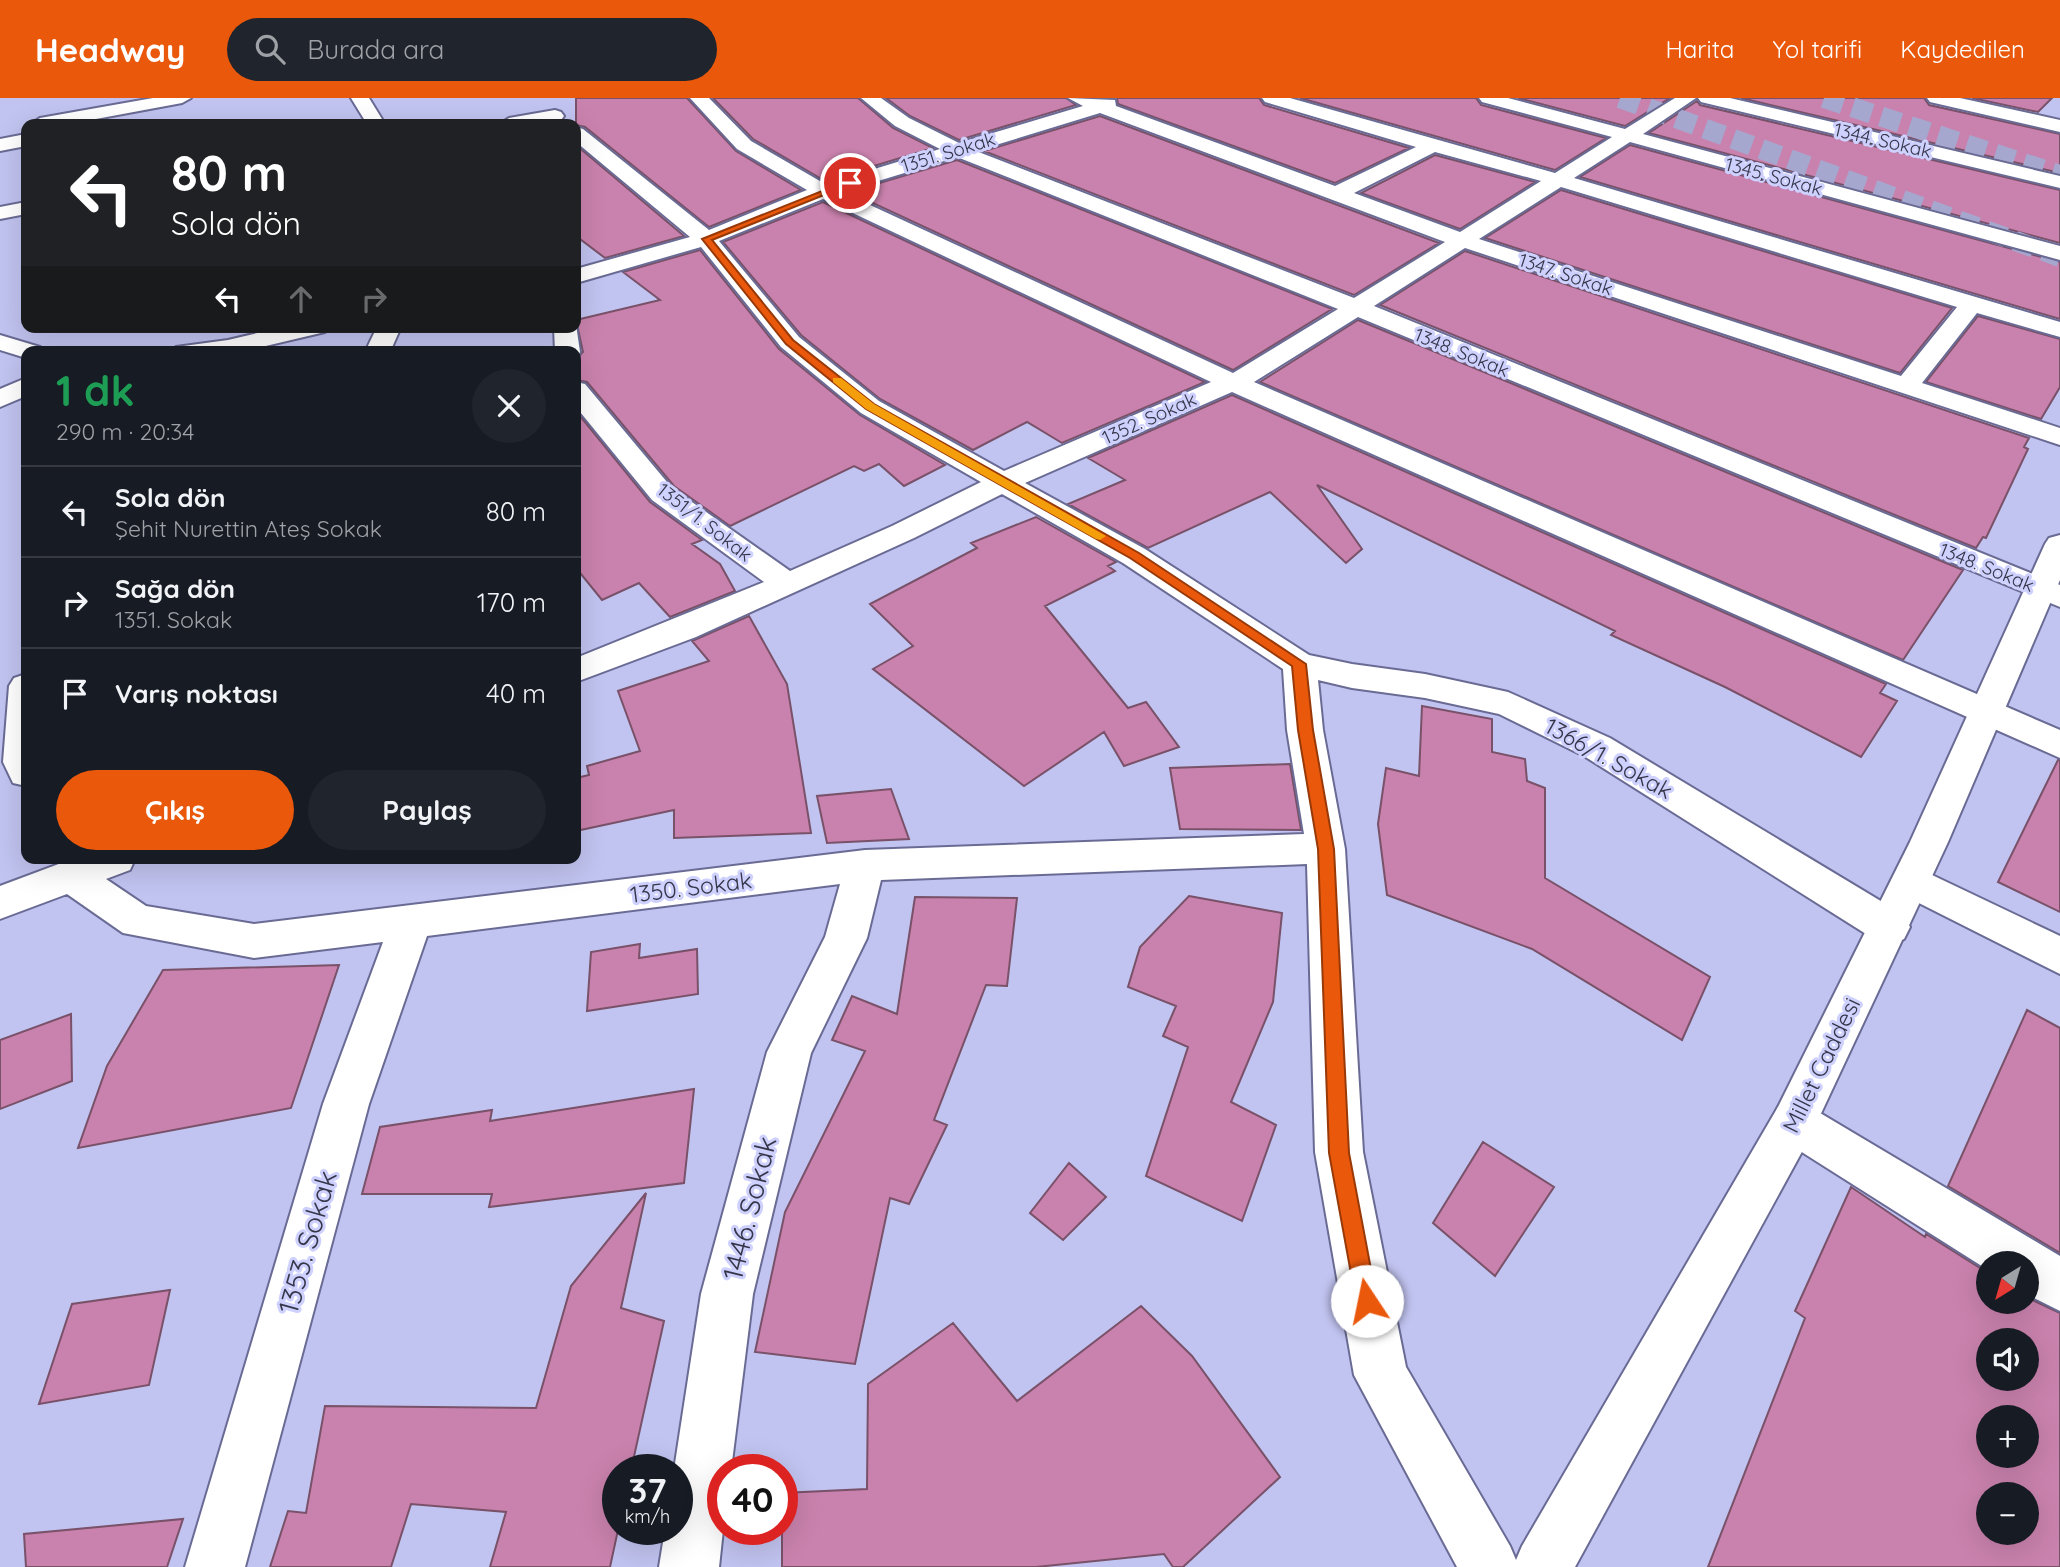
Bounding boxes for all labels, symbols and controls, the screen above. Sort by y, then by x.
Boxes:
search box [227,18,717,81]
text: Headway [35,29,185,70]
icon: search [251,30,289,68]
text: Burada ara [307,33,444,66]
text: Harita [1666,34,1734,64]
text: Yol tarifi [1772,34,1862,64]
text: Kaydedilen [1900,34,2025,64]
street label: 1344. Sokak [1832,117,1934,163]
street label: 1351. Sokak [898,126,998,178]
text: 80 m [171,142,287,203]
icon: left [56,147,147,238]
street label: 1345. Sokak [1723,152,1825,200]
pin [820,153,880,213]
icon: arrive [831,164,869,202]
text: Sola dön [171,203,301,243]
street label: 1347. Sokak [1516,248,1616,300]
icon: left [209,280,247,318]
icon: ahead [282,280,320,318]
icon: right [355,280,393,318]
street label: 1348. Sokak [1411,322,1513,382]
text: 1 dk [56,364,134,417]
button: close [472,369,546,443]
street label: 1352. Sokak [1098,387,1200,449]
text: 290 m · 20:34 [56,417,194,446]
street label: 1351/1. Sokak [653,477,757,567]
text: Sola dön [115,481,225,514]
icon: left [56,493,94,531]
text: 80 m [486,495,546,528]
text: Şehit Nurettin Ateş Sokak [115,514,382,543]
street label: 1348. Sokak [1936,537,2038,597]
text: Sağa dön [115,572,235,605]
icon: right [56,584,94,622]
text: 170 m [477,586,546,619]
text: 1351. Sokak [115,605,232,634]
icon: arrive [56,675,94,713]
text: Varış noktası [115,677,278,710]
text: 40 m [486,677,546,710]
street label: 1366/1. Sokak [1540,711,1678,805]
button: Çıkış [56,770,294,850]
button: Paylaş [308,770,546,850]
street label: 1350. Sokak [628,865,754,909]
street label: Millet Caddesi [1776,993,1866,1137]
street label: 1446. Sokak [714,1133,784,1283]
street label: 1353. Sokak [270,1166,344,1318]
north arrow [1976,1251,2039,1314]
map controls [1976,1251,2039,1545]
position arrow [1330,1264,1404,1338]
button: sound [1976,1328,2039,1391]
button: + [1976,1405,2039,1468]
speed limit sign: 40 [707,1454,798,1545]
text: 37 [628,1468,667,1512]
button: − [1976,1482,2039,1545]
text: km/h [625,1505,670,1528]

